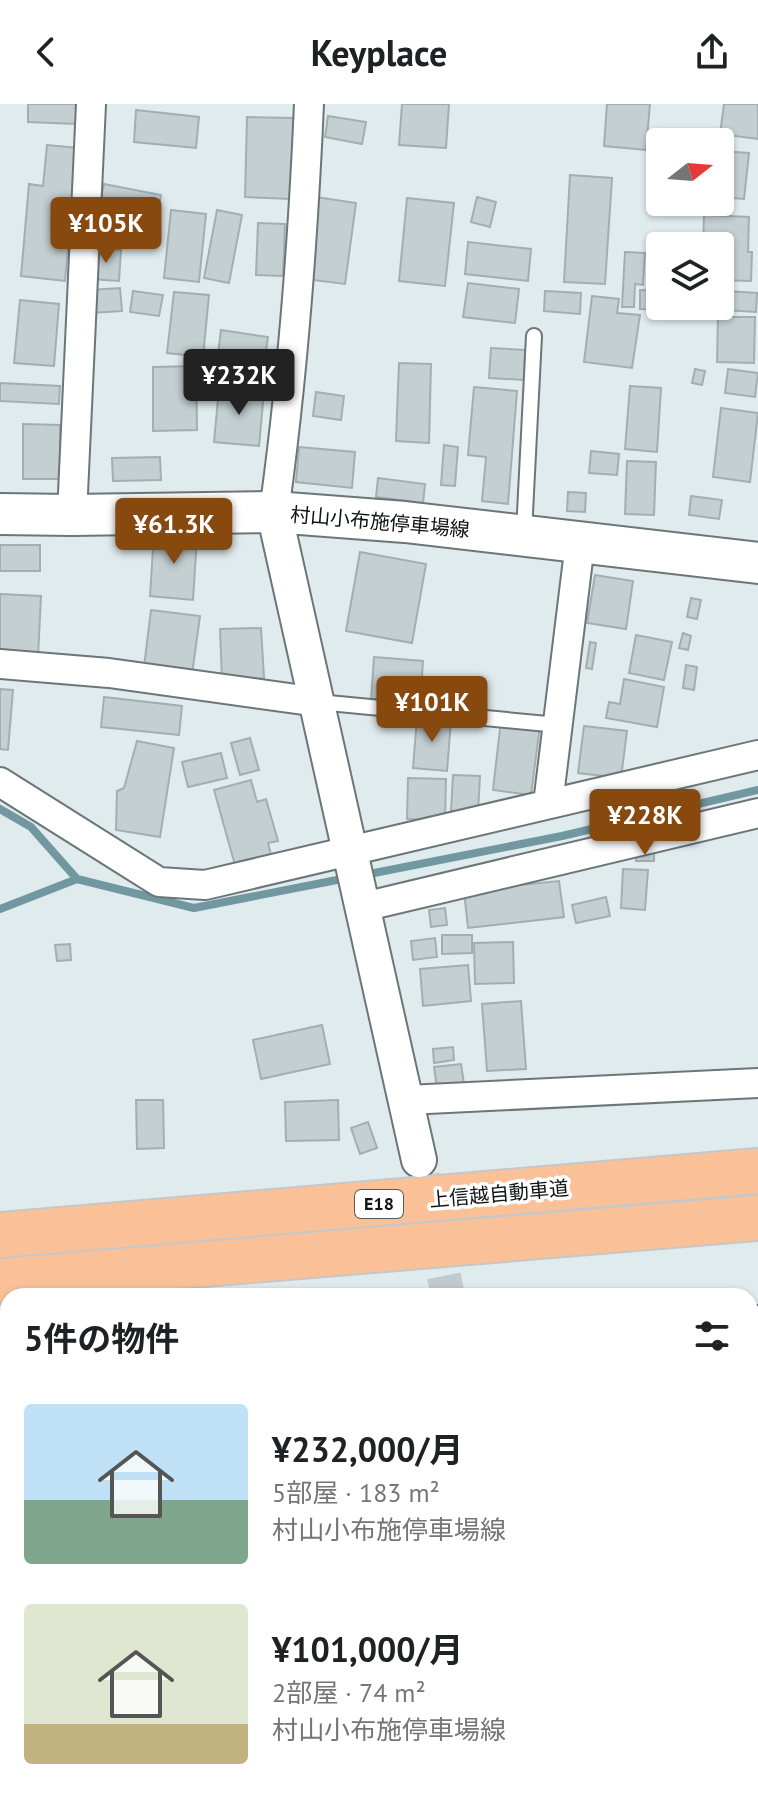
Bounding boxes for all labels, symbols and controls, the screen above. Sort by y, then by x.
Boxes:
text: Keyplace [311,29,447,76]
icon: back [24,30,68,74]
icon: share [690,30,734,74]
north arrow [646,128,734,216]
map controls [646,128,734,320]
pin: ¥105K [50,197,162,265]
text: ¥105K [68,206,144,239]
button: layers [646,232,734,320]
pin: ¥232K [183,349,295,417]
text: ¥232K [201,358,277,391]
pin: ¥61.3K [109,498,239,566]
street label: 村山小布施停車場線 [289,501,471,543]
text: ¥61.3K [133,507,215,540]
pin: ¥101K [376,676,488,744]
text: ¥101K [394,685,470,718]
pin: ¥228K [589,789,701,857]
text: ¥228K [607,798,683,831]
street label: 上信越自動車道 [428,1175,570,1213]
road number: E18 [355,1190,403,1218]
icon: filters [690,1314,734,1358]
text: 5件の物件 [24,1316,179,1360]
text: ¥232,000/月 [272,1427,463,1471]
icon: home [88,1436,184,1532]
text: 5部屋 · 183 m² [272,1476,440,1509]
text: 村山小布施停車場線 [272,1513,506,1546]
text: ¥101,000/月 [272,1627,463,1671]
icon: home [88,1636,184,1732]
text: 2部屋 · 74 m² [272,1676,426,1709]
text: 村山小布施停車場線 [272,1713,506,1746]

